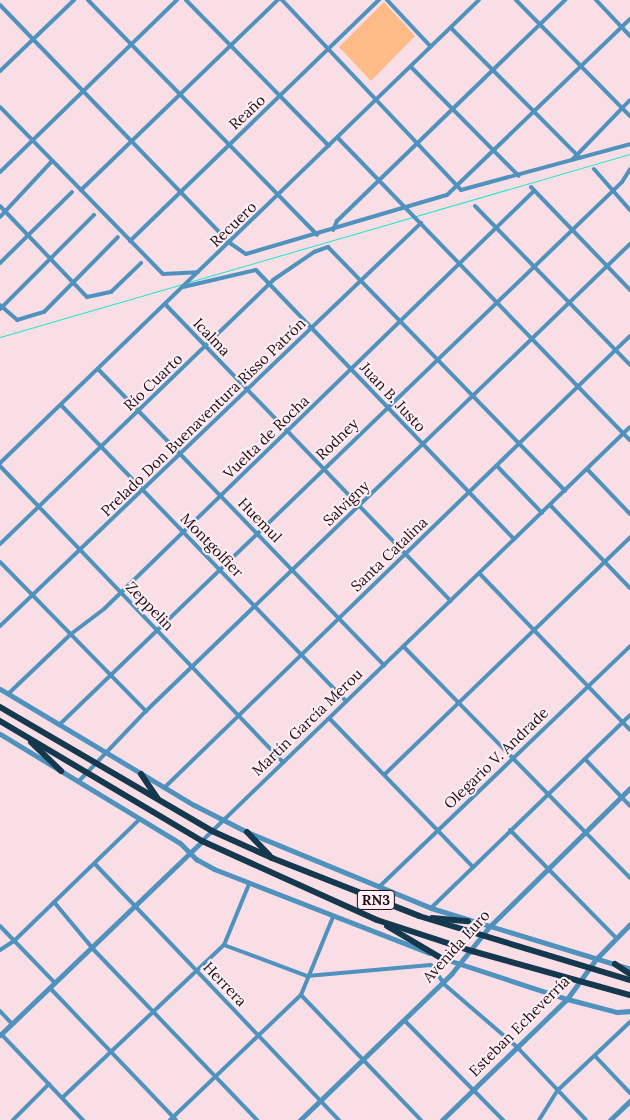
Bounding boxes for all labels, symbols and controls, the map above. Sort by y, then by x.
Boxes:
street label: Reaño [225,91,269,133]
street label: Recuero [206,198,260,250]
street label: Prelado Don Buenaventura Risso Patrón [97,314,309,520]
street label: Icalma [190,314,234,360]
street label: Río Cuarto [120,350,186,414]
street label: Juan B. Justo [356,359,430,435]
street label: Vuelta de Rocha [219,392,313,482]
street label: Rodney [312,414,362,464]
street label: Salvigny [319,477,373,529]
street label: Huemul [234,494,286,546]
street label: Montgolfier [177,509,247,581]
street label: Santa Catalina [347,513,431,595]
street label: Zeppelin [122,578,178,634]
street label: Martín García Merou [248,665,366,779]
street label: Olegario V. Andrade [440,704,552,812]
road number: RN3 [356,888,396,912]
street label: Avenida Luro [419,906,493,986]
street label: Herrera [200,958,250,1010]
street label: Esteban Echeverría [465,972,573,1080]

